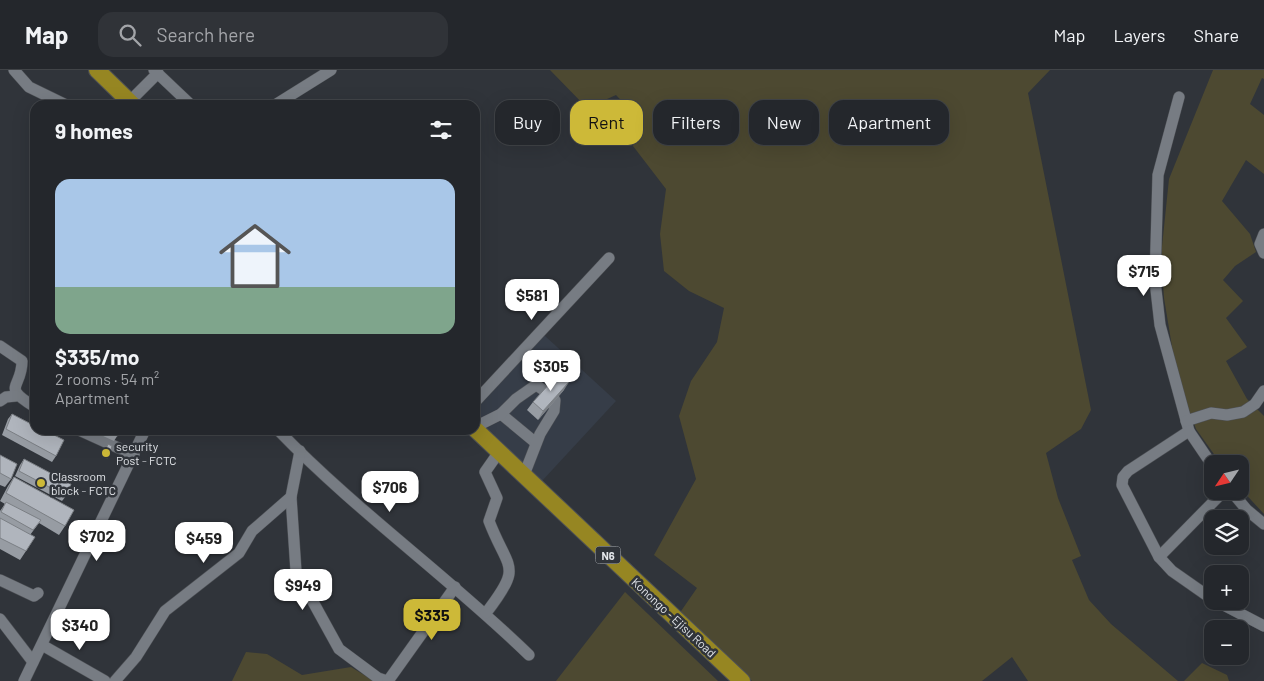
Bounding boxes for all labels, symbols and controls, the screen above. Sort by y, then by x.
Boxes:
search box [98,12,448,57]
text: Map [25,20,68,49]
icon: search [116,21,144,49]
text: Search here [156,23,255,46]
text: Map [1053,24,1085,46]
text: Layers [1113,24,1166,46]
text: Share [1194,24,1239,46]
chip: Buy [495,100,560,145]
chip: Rent [570,100,643,145]
chip: Filters [653,100,739,145]
chip: New [749,100,819,145]
chip: Apartment [829,100,949,145]
icon: filters [427,116,455,144]
text: 9 homes [55,118,133,143]
icon: home [210,211,300,301]
pin: $715 [1114,254,1174,297]
text: $715 [1128,261,1160,280]
pin: $581 [502,278,562,321]
text: $581 [516,285,548,304]
text: $335/mo [55,344,140,369]
pin: $305 [521,350,581,392]
text: $305 [533,356,569,375]
text: 2 rooms · 54 m² [55,369,159,388]
text: Apartment [55,388,130,407]
place label: security Post - FCTC [116,439,177,467]
marker: security Post - FCTC [100,447,112,459]
north arrow [1204,455,1249,500]
map controls [1204,455,1249,665]
place label: Classroom block - FCTC [51,469,116,497]
pin: $706 [360,470,420,513]
marker: Classroom block - FCTC [35,477,47,489]
text: $706 [373,477,407,496]
button: layers [1204,510,1249,555]
pin: $702 [67,520,127,562]
pin: $459 [174,522,234,564]
text: $702 [79,526,115,545]
text: $459 [186,528,222,547]
road number: N6 [596,546,620,564]
button: + [1204,565,1249,610]
pin: $949 [273,568,333,611]
street label: Konongo - Ejisu Road [629,574,719,660]
text: $949 [285,575,321,594]
pin: $335 [402,598,462,641]
text: $335 [414,605,450,624]
pin: $340 [50,608,110,651]
text: $340 [62,615,98,634]
button: − [1204,620,1249,665]

